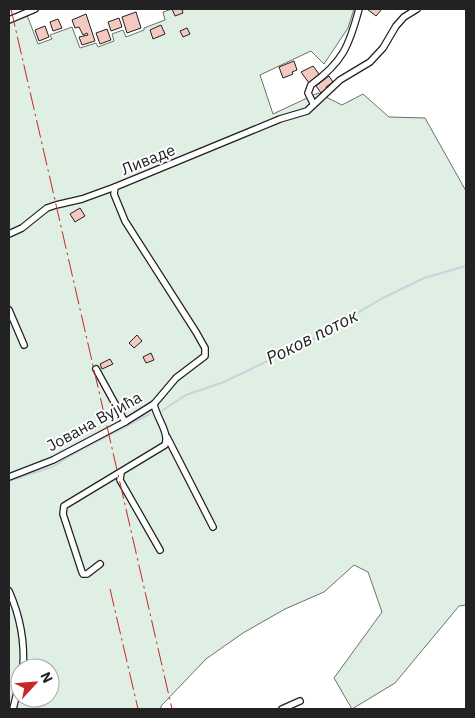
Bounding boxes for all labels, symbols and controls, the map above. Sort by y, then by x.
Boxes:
street label: Ливаде [118,139,178,179]
water label: Роков поток [262,303,362,370]
street label: Јована Вујића [43,386,145,455]
north arrow [10,658,60,708]
text: N [36,669,57,686]

